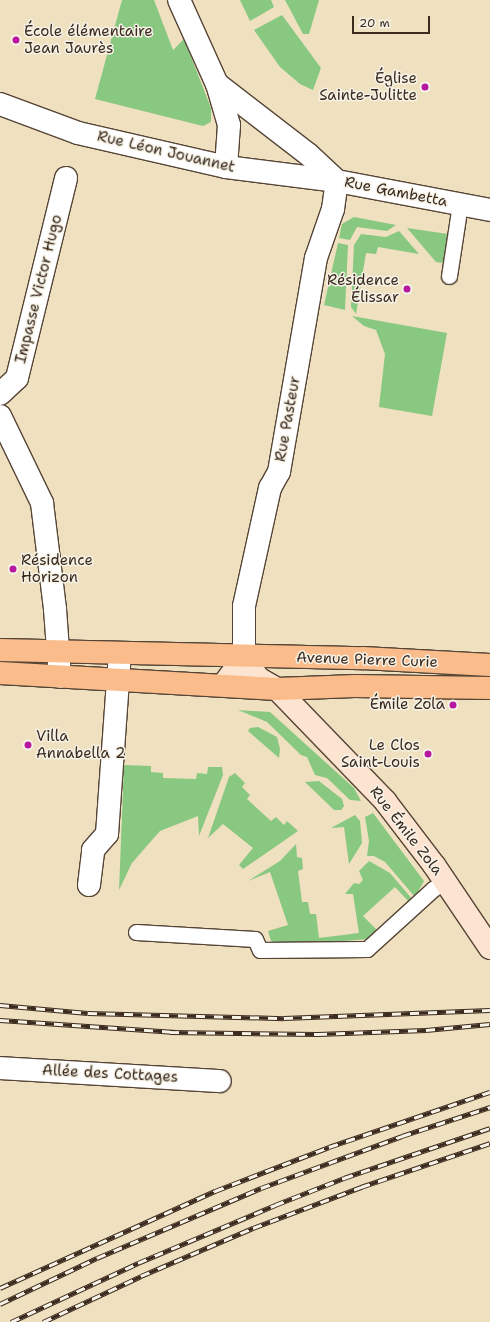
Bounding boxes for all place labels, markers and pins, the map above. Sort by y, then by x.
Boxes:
place label: École élémentaire Jean Jaurès [24,22,153,57]
marker: École élémentaire Jean Jaurès [11,35,21,45]
place label: Église Sainte-Julitte [319,69,417,104]
marker: Église Sainte-Julitte [420,82,430,92]
place label: Résidence Élissar [327,271,399,306]
marker: Résidence Élissar [402,284,412,294]
place label: Résidence Horizon [21,551,93,586]
marker: Résidence Horizon [8,564,18,574]
place label: Émile Zola [370,696,445,714]
marker: Émile Zola [448,700,458,710]
place label: Villa Annabella 2 [36,727,125,762]
place label: Le Clos Saint-Louis [341,736,420,771]
marker: Villa Annabella 2 [23,740,33,750]
marker: Le Clos Saint-Louis [423,749,433,759]

